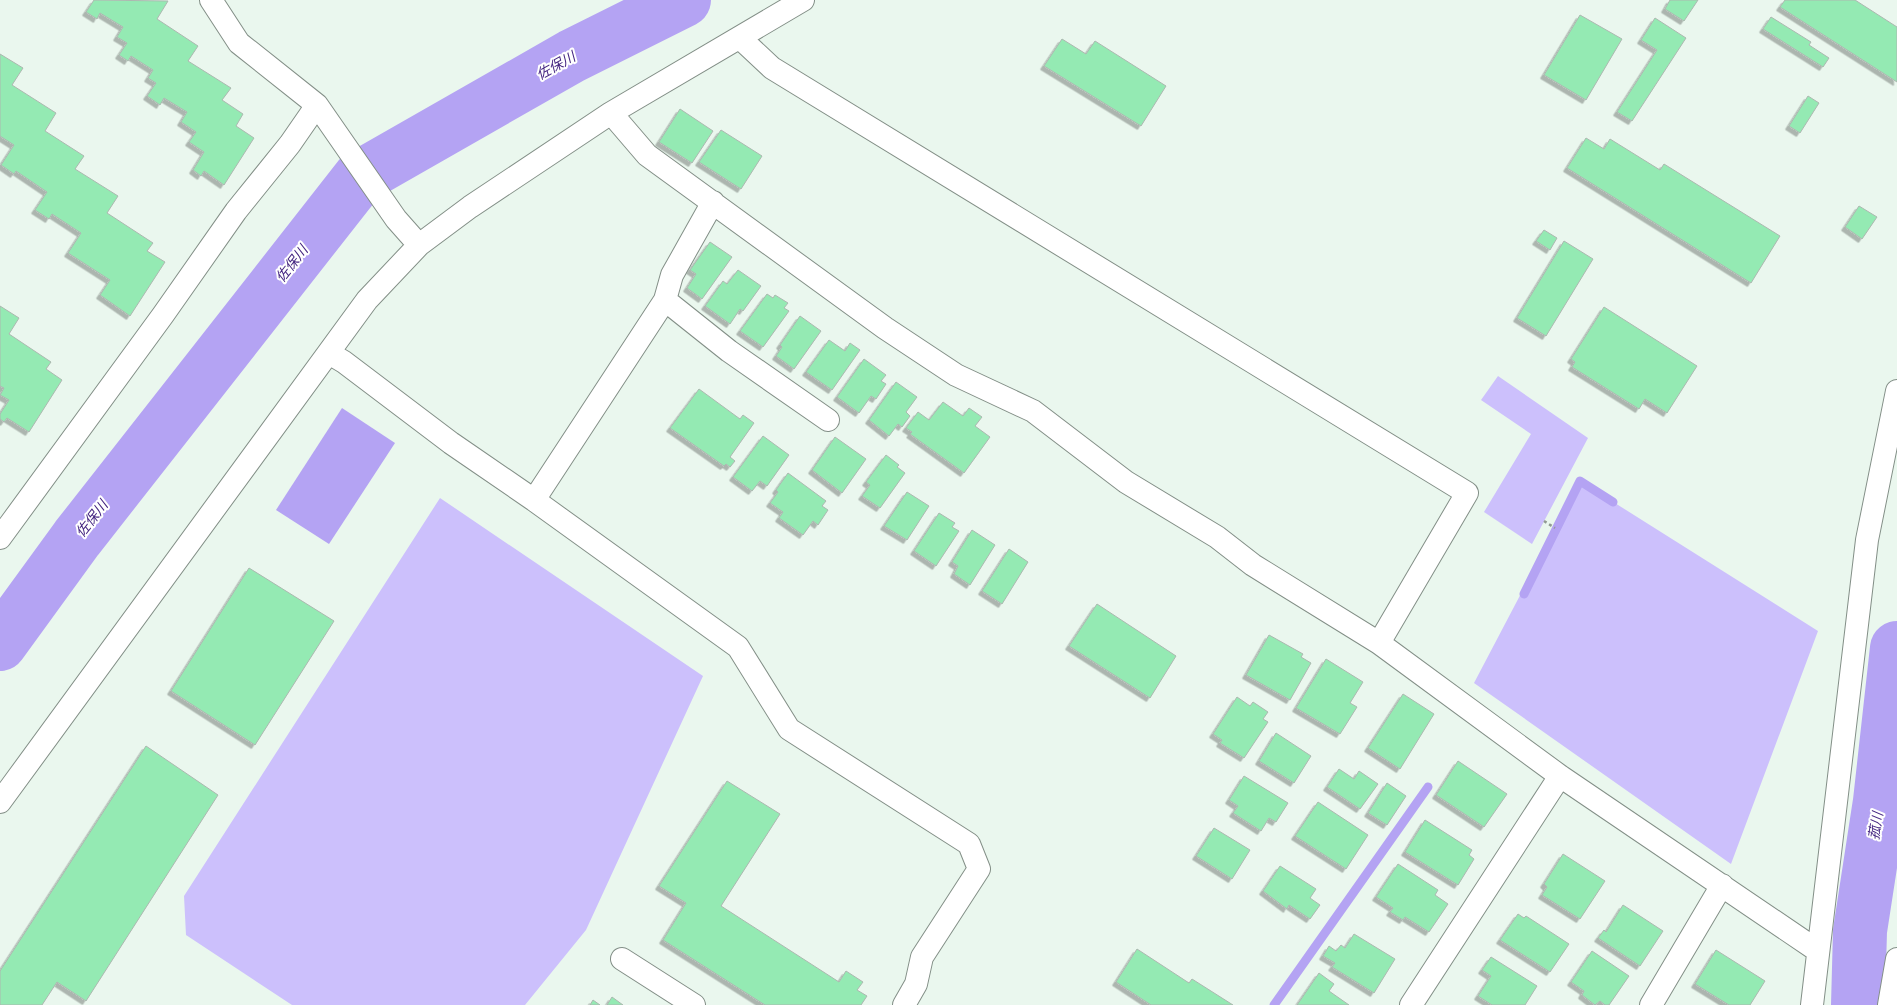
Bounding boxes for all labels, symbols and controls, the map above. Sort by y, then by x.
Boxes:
water label: 佐保川 [533,46,581,85]
water label: 佐保川 [271,239,314,287]
water label: 佐保川 [71,494,114,542]
water label: 菰川 [1863,809,1889,841]

